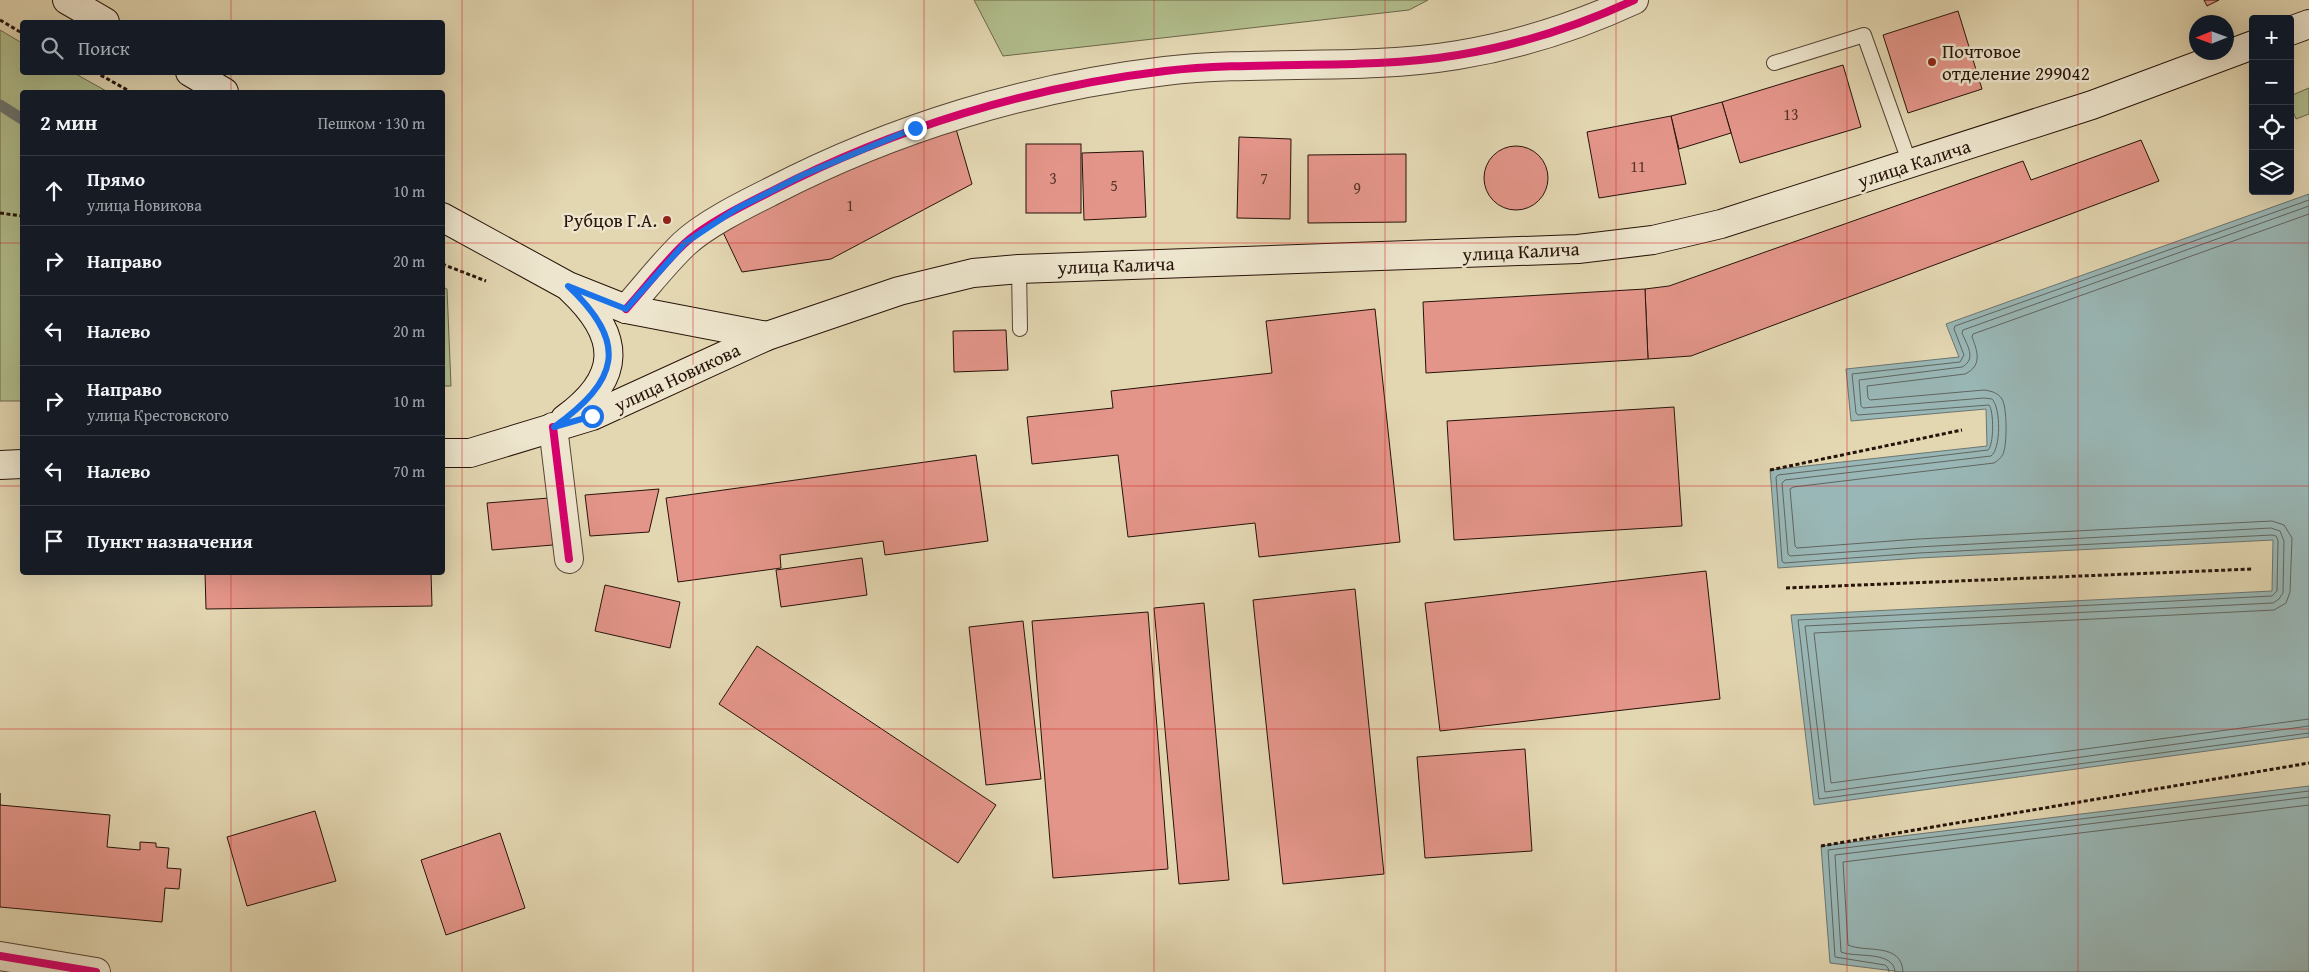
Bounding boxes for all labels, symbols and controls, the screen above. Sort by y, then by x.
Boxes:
north arrow [2189,15,2234,60]
map controls [2249,15,2294,195]
button: + [2249,15,2294,60]
search box [20,20,445,75]
icon: search [38,34,66,62]
text: Поиск [78,34,130,62]
place label: Почтовое отделение 299042 [1942,37,2090,87]
marker: Почтовое отделение 299042 [1926,56,1938,68]
button: − [2249,60,2294,105]
house number: 13 [1783,102,1799,126]
button: locate [2249,105,2294,150]
text: 2 мин [40,107,97,138]
text: Пешком · 130 m [318,111,425,135]
route end [904,117,927,140]
street label: улица Калича [1853,132,1974,195]
button: layers [2249,150,2294,195]
house number: 11 [1630,154,1646,178]
text: Прямо [87,165,145,193]
house number: 3 [1049,166,1057,190]
house number: 7 [1260,166,1268,190]
house number: 5 [1110,173,1118,197]
house number: 9 [1353,176,1361,200]
icon: ahead [40,177,68,205]
text: 10 m [393,179,425,203]
text: улица Новикова [87,193,202,217]
house number: 1 [846,193,854,217]
place label: Рубцов Г.А. [563,206,657,234]
marker: Рубцов Г.А. [661,214,673,226]
street label: улица Калича [1461,234,1580,268]
icon: right [40,247,68,275]
text: Направо [87,247,162,275]
text: 20 m [393,249,425,273]
street label: улица Калича [1056,249,1175,281]
icon: left [40,317,68,345]
text: Налево [87,317,150,345]
text: 20 m [393,319,425,343]
street label: улица Новикова [608,336,745,419]
text: Направо [87,375,162,403]
icon: right [40,387,68,415]
text: 10 m [393,389,425,413]
text: улица Крестовского [87,403,229,427]
route start [581,405,604,428]
icon: left [40,457,68,485]
text: Налево [87,457,150,485]
text: 70 m [393,459,425,483]
icon: arrive [40,527,68,555]
text: Пункт назначения [87,527,253,555]

